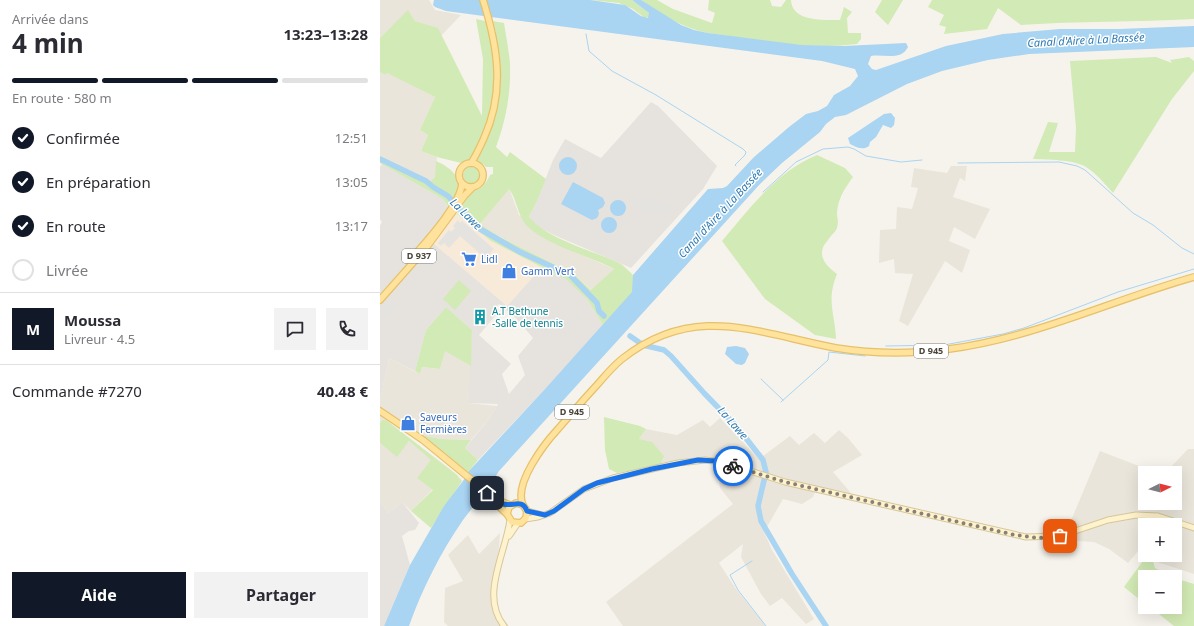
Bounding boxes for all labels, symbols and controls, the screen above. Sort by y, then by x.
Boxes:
text: Arrivée dans [12,10,89,28]
text: 13:23–13:28 [283,24,368,44]
text: 4 min [12,25,84,61]
water label: Canal d'Aire à La Bassée [1027,29,1145,50]
text: En route · 580 m [12,89,112,107]
icon: check [12,127,34,149]
text: Confirmée [46,128,120,148]
text: 12:51 [335,129,368,147]
water label: Canal d'Aire à La Bassée [674,164,765,261]
icon: check [12,171,34,193]
text: En préparation [46,172,151,192]
text: 13:05 [335,173,368,191]
water label: La Lawe [447,194,486,233]
icon: check [12,215,34,237]
text: En route [46,216,106,236]
text: 13:17 [335,217,368,235]
road number: D 937 [402,249,436,263]
supermarket icon: Lidl [460,250,478,268]
place label: Lidl [481,252,498,266]
text: Livrée [46,260,88,280]
shop icon: Gamm Vert [500,262,518,280]
place label: Gamm Vert [521,264,575,278]
place label: A.T Bethune -Salle de tennis [492,304,563,330]
button: chat [274,308,316,350]
button: phone [326,308,368,350]
building icon: A.T Bethune -Salle de tennis [471,308,489,326]
text: Moussa [64,310,121,330]
text: M [26,319,40,339]
text: Livreur · 4.5 [64,330,135,348]
road number: D 945 [914,344,948,358]
text: Commande #7270 [12,381,142,401]
text: 40.48 € [317,381,368,401]
water label: La Lawe [715,403,752,443]
road number: D 945 [555,405,589,419]
place label: Saveurs Fermières [420,410,467,436]
shop icon: Saveurs Fermières [399,414,417,432]
courier [713,446,753,486]
icon: bike [722,455,744,477]
north arrow [1138,466,1182,510]
map controls [1138,466,1182,614]
pin [470,476,504,510]
icon: home [476,482,498,504]
button: + [1138,518,1182,562]
pin [1043,519,1077,553]
icon: bag [1049,525,1071,547]
button: − [1138,570,1182,614]
button: Aide [12,572,186,618]
button: Partager [194,572,368,618]

